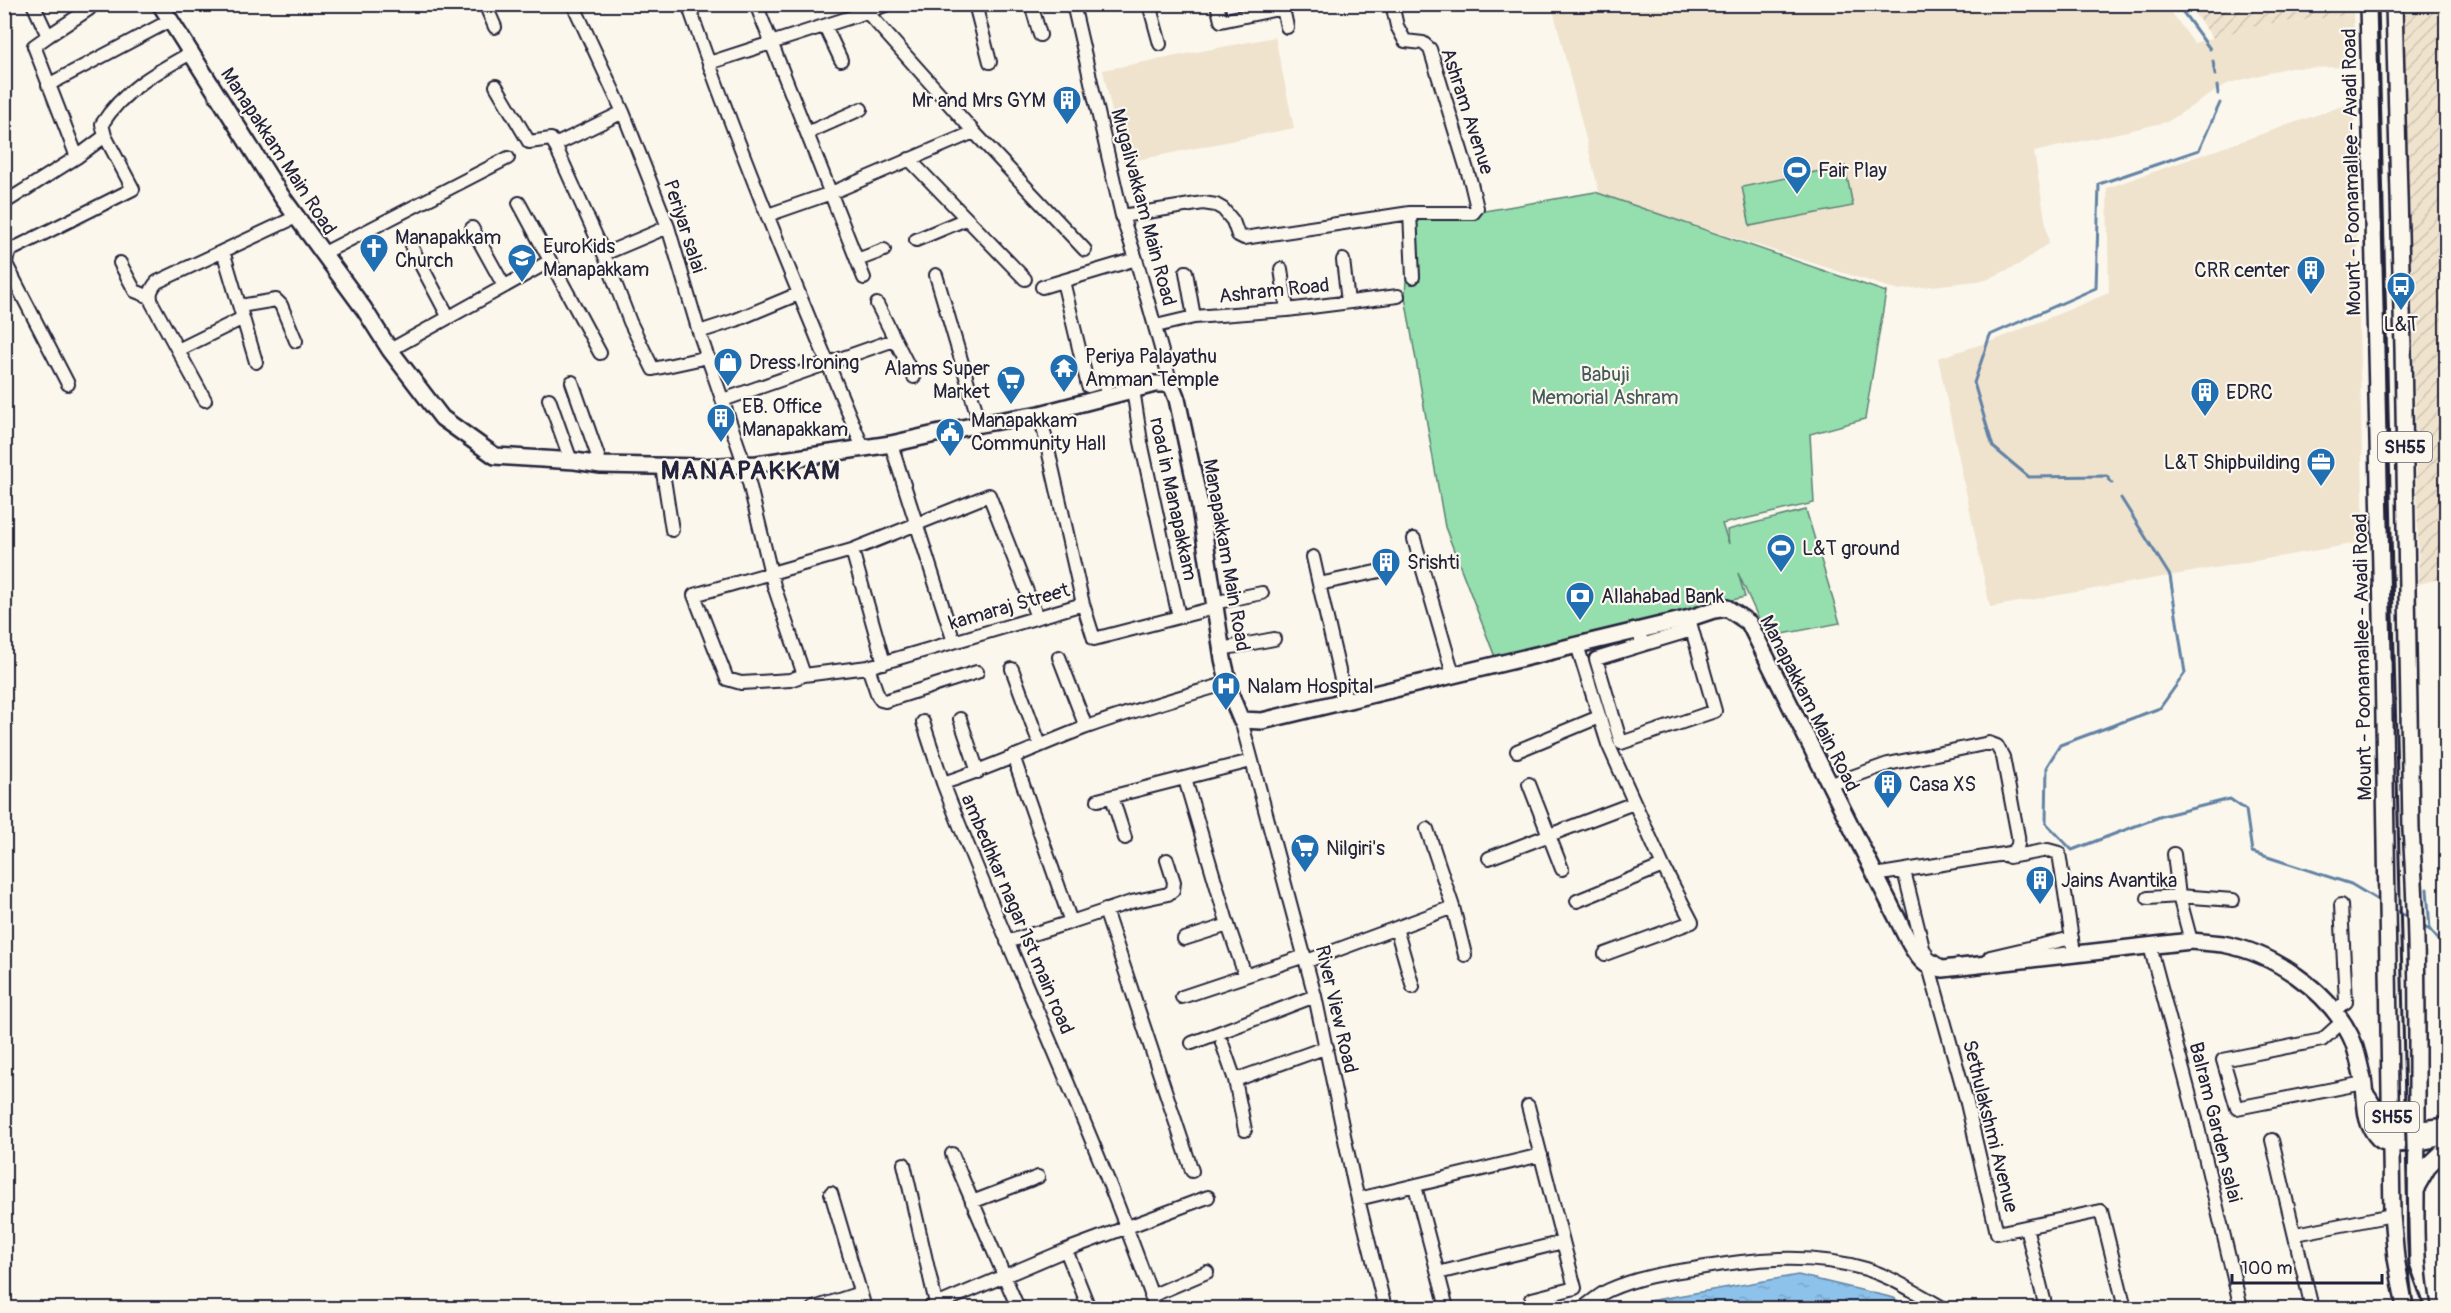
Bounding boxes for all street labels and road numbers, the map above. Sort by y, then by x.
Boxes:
street label: Mount - Poonamallee - Avadi Road [2336,28,2367,316]
street label: Ashram Avenue [1435,45,1500,178]
street label: Manapakkam Main Road [215,63,342,240]
street label: Mugalivakkam Main Road [1105,106,1182,309]
street label: Periyar salai [658,176,711,276]
street label: Ashram Road [1217,272,1331,309]
street label: road in Manapakkam [1144,415,1203,583]
road number: SH55 [2378,432,2432,462]
street label: Manapakkam Main Road [1197,457,1256,653]
street label: Mount - Poonamallee - Avadi Road [2347,513,2378,801]
street label: kamaraj Street [946,577,1073,636]
street label: Manapakkam Main Road [1754,611,1865,796]
street label: ambedhkar nagar 1st main road [956,790,1080,1038]
street label: River View Road [1310,943,1363,1076]
street label: Sethulakshmi Avenue [1957,1037,2024,1215]
street label: Balram Garden salai [2184,1039,2248,1205]
road number: SH55 [2365,1102,2419,1132]

